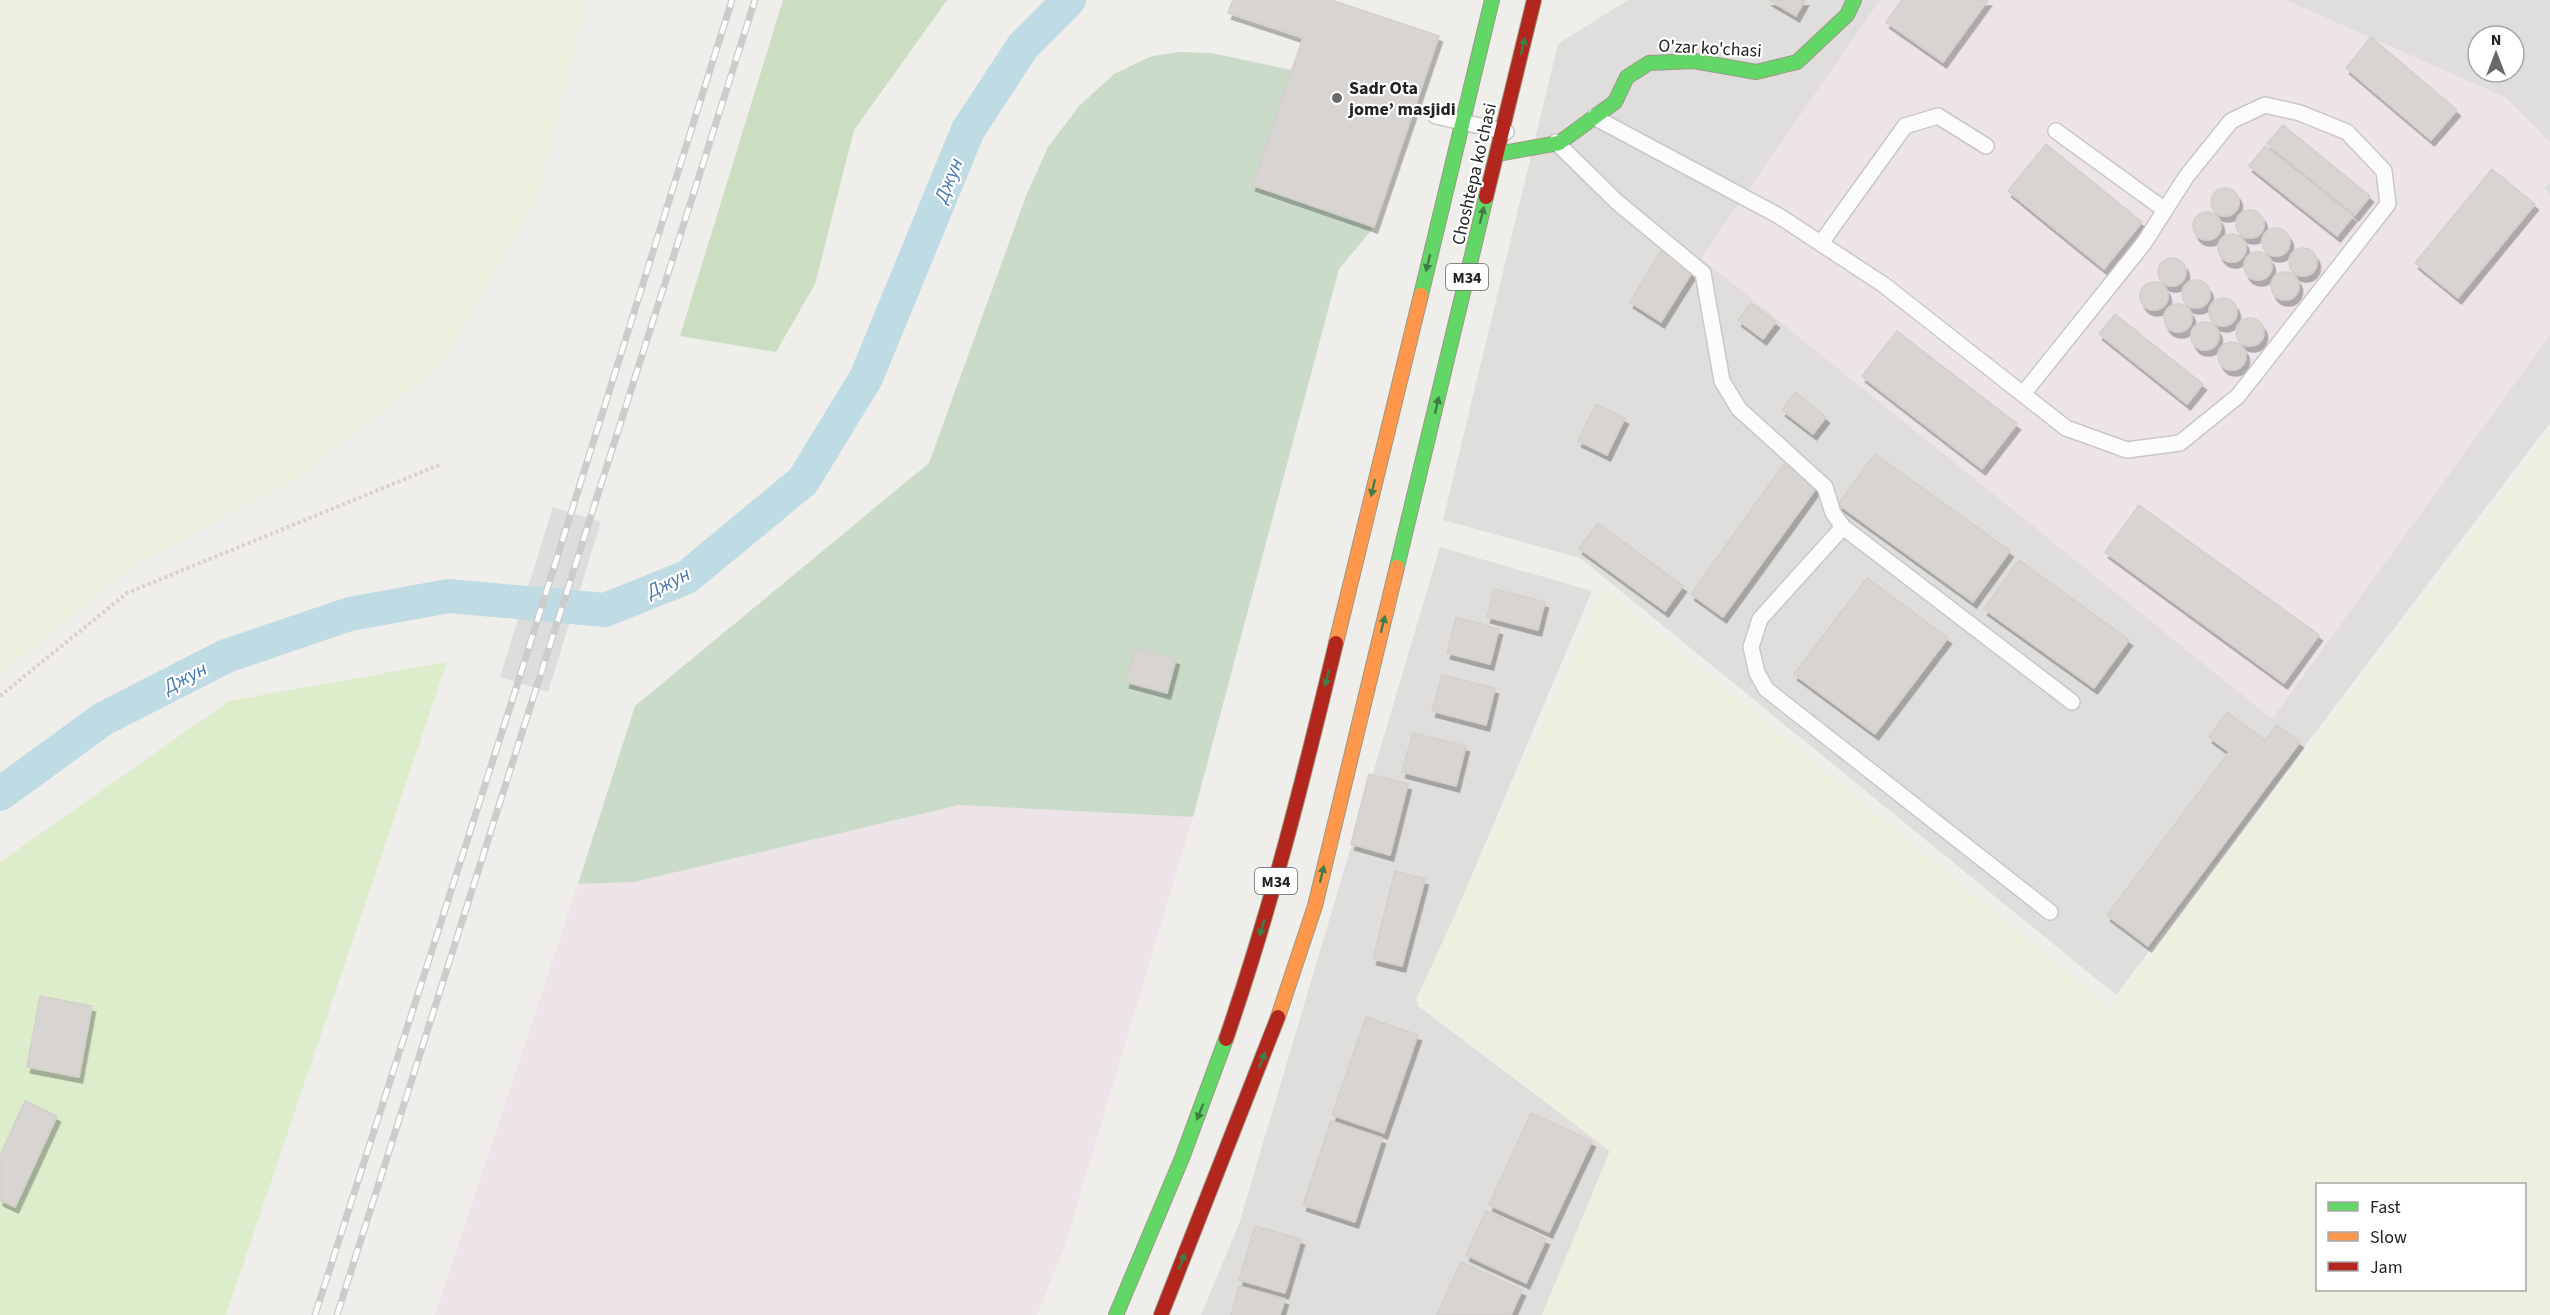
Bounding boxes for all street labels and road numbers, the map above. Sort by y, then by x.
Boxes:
street label: O'zar ko'chasi [1658,33,1762,64]
street label: Choshtepa ko'chasi [1446,101,1503,248]
road number: M34 [1446,264,1488,290]
road number: M34 [1255,868,1297,894]

